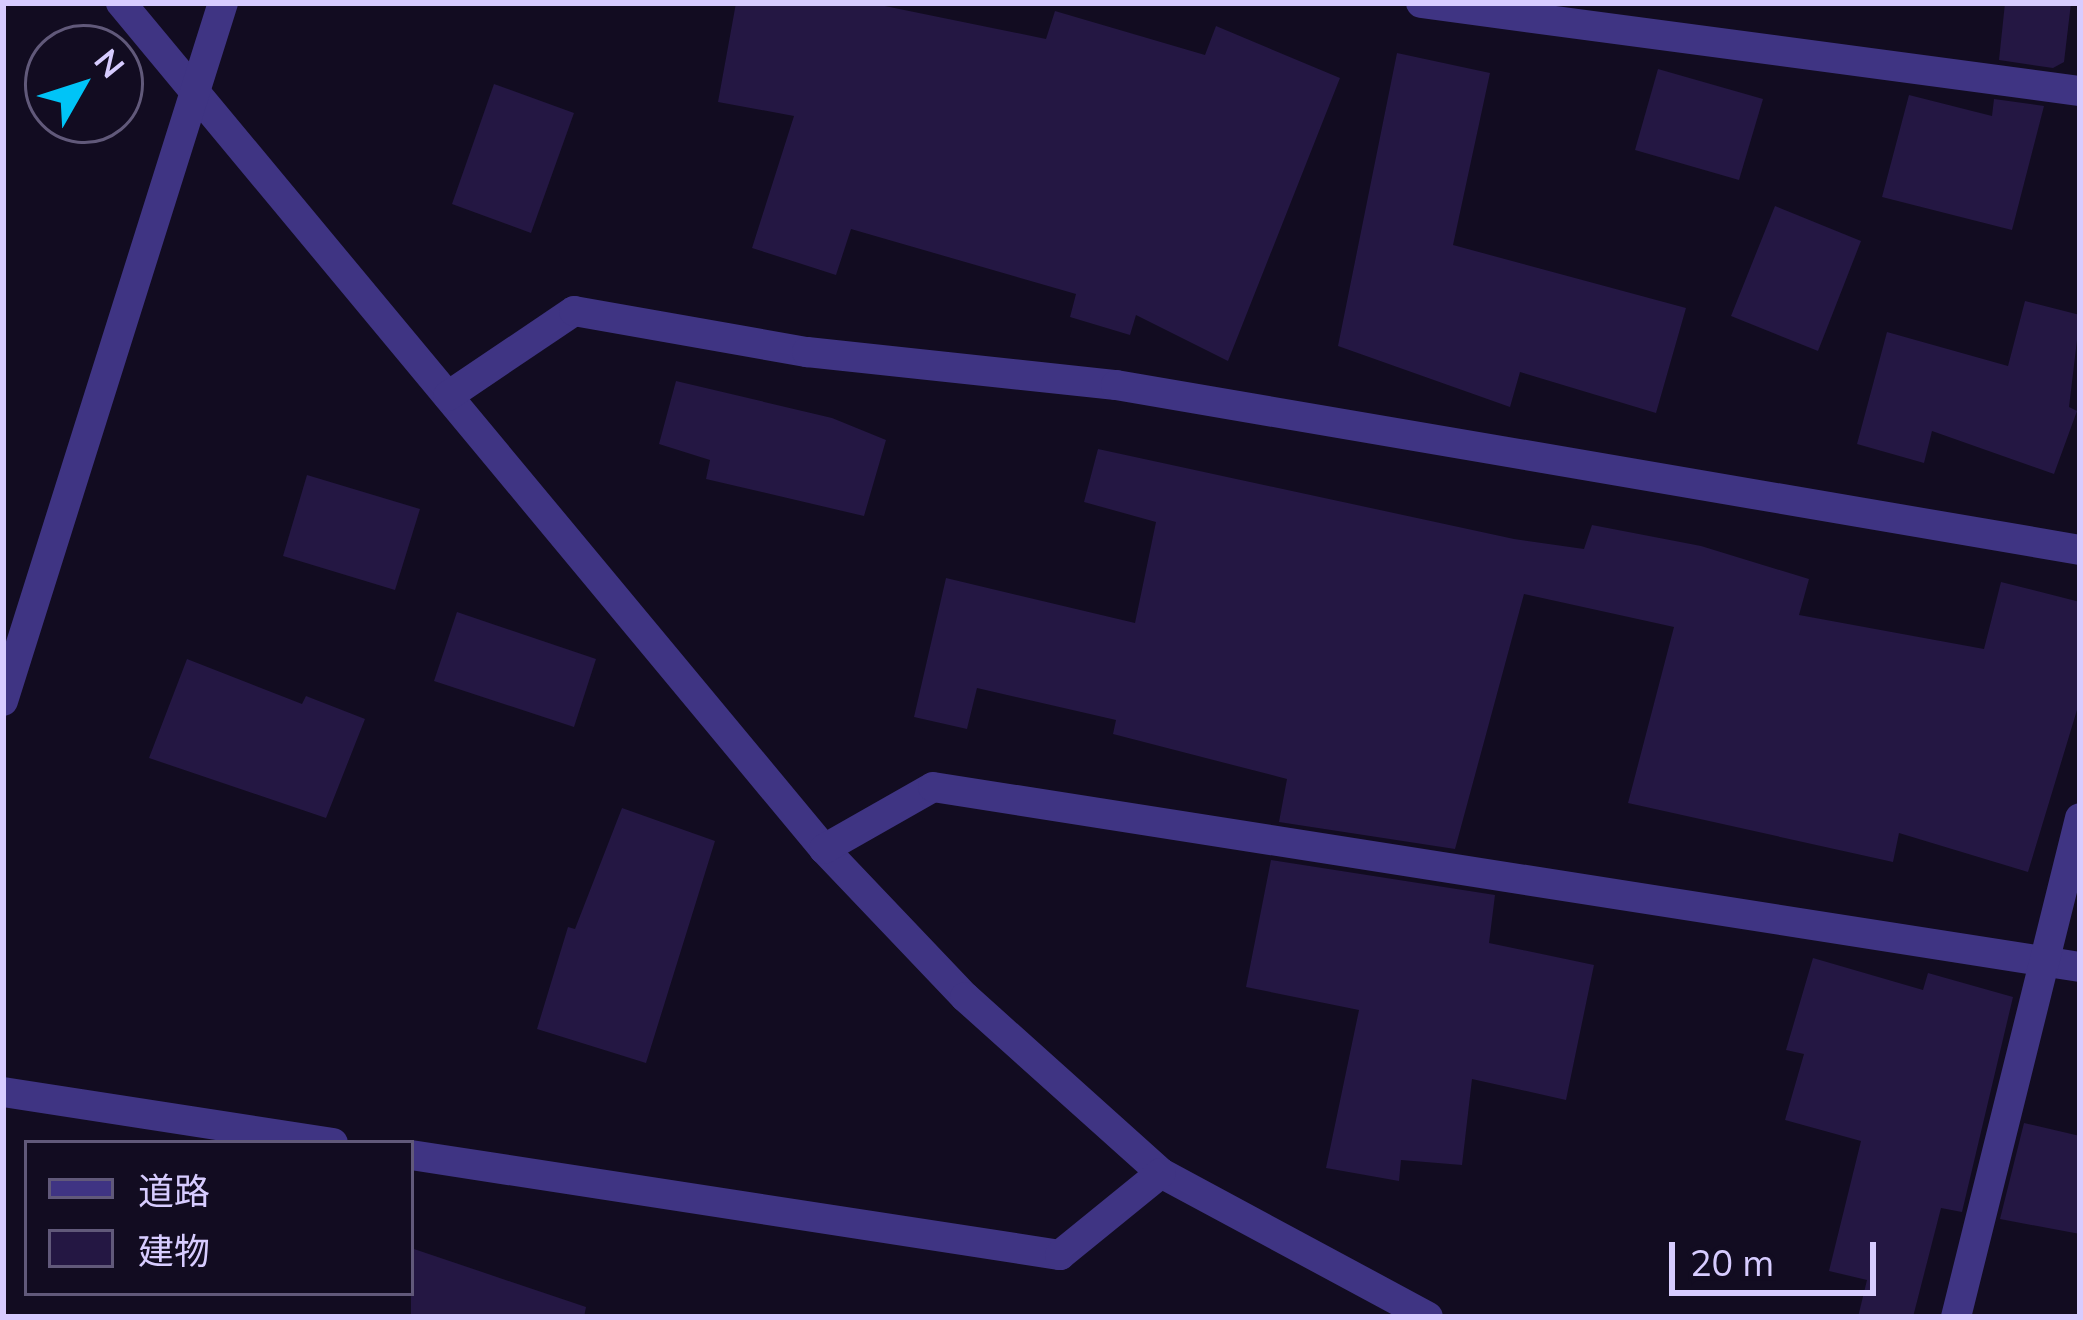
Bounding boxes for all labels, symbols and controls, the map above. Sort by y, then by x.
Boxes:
north arrow [24,24,144,144]
text: N [86,40,134,85]
legend [24,1140,414,1296]
text: 道路 [138,1168,210,1213]
scale bar [1675,1218,1882,1292]
text: 建物 [138,1228,210,1273]
text: 20 m [1690,1240,1774,1285]

